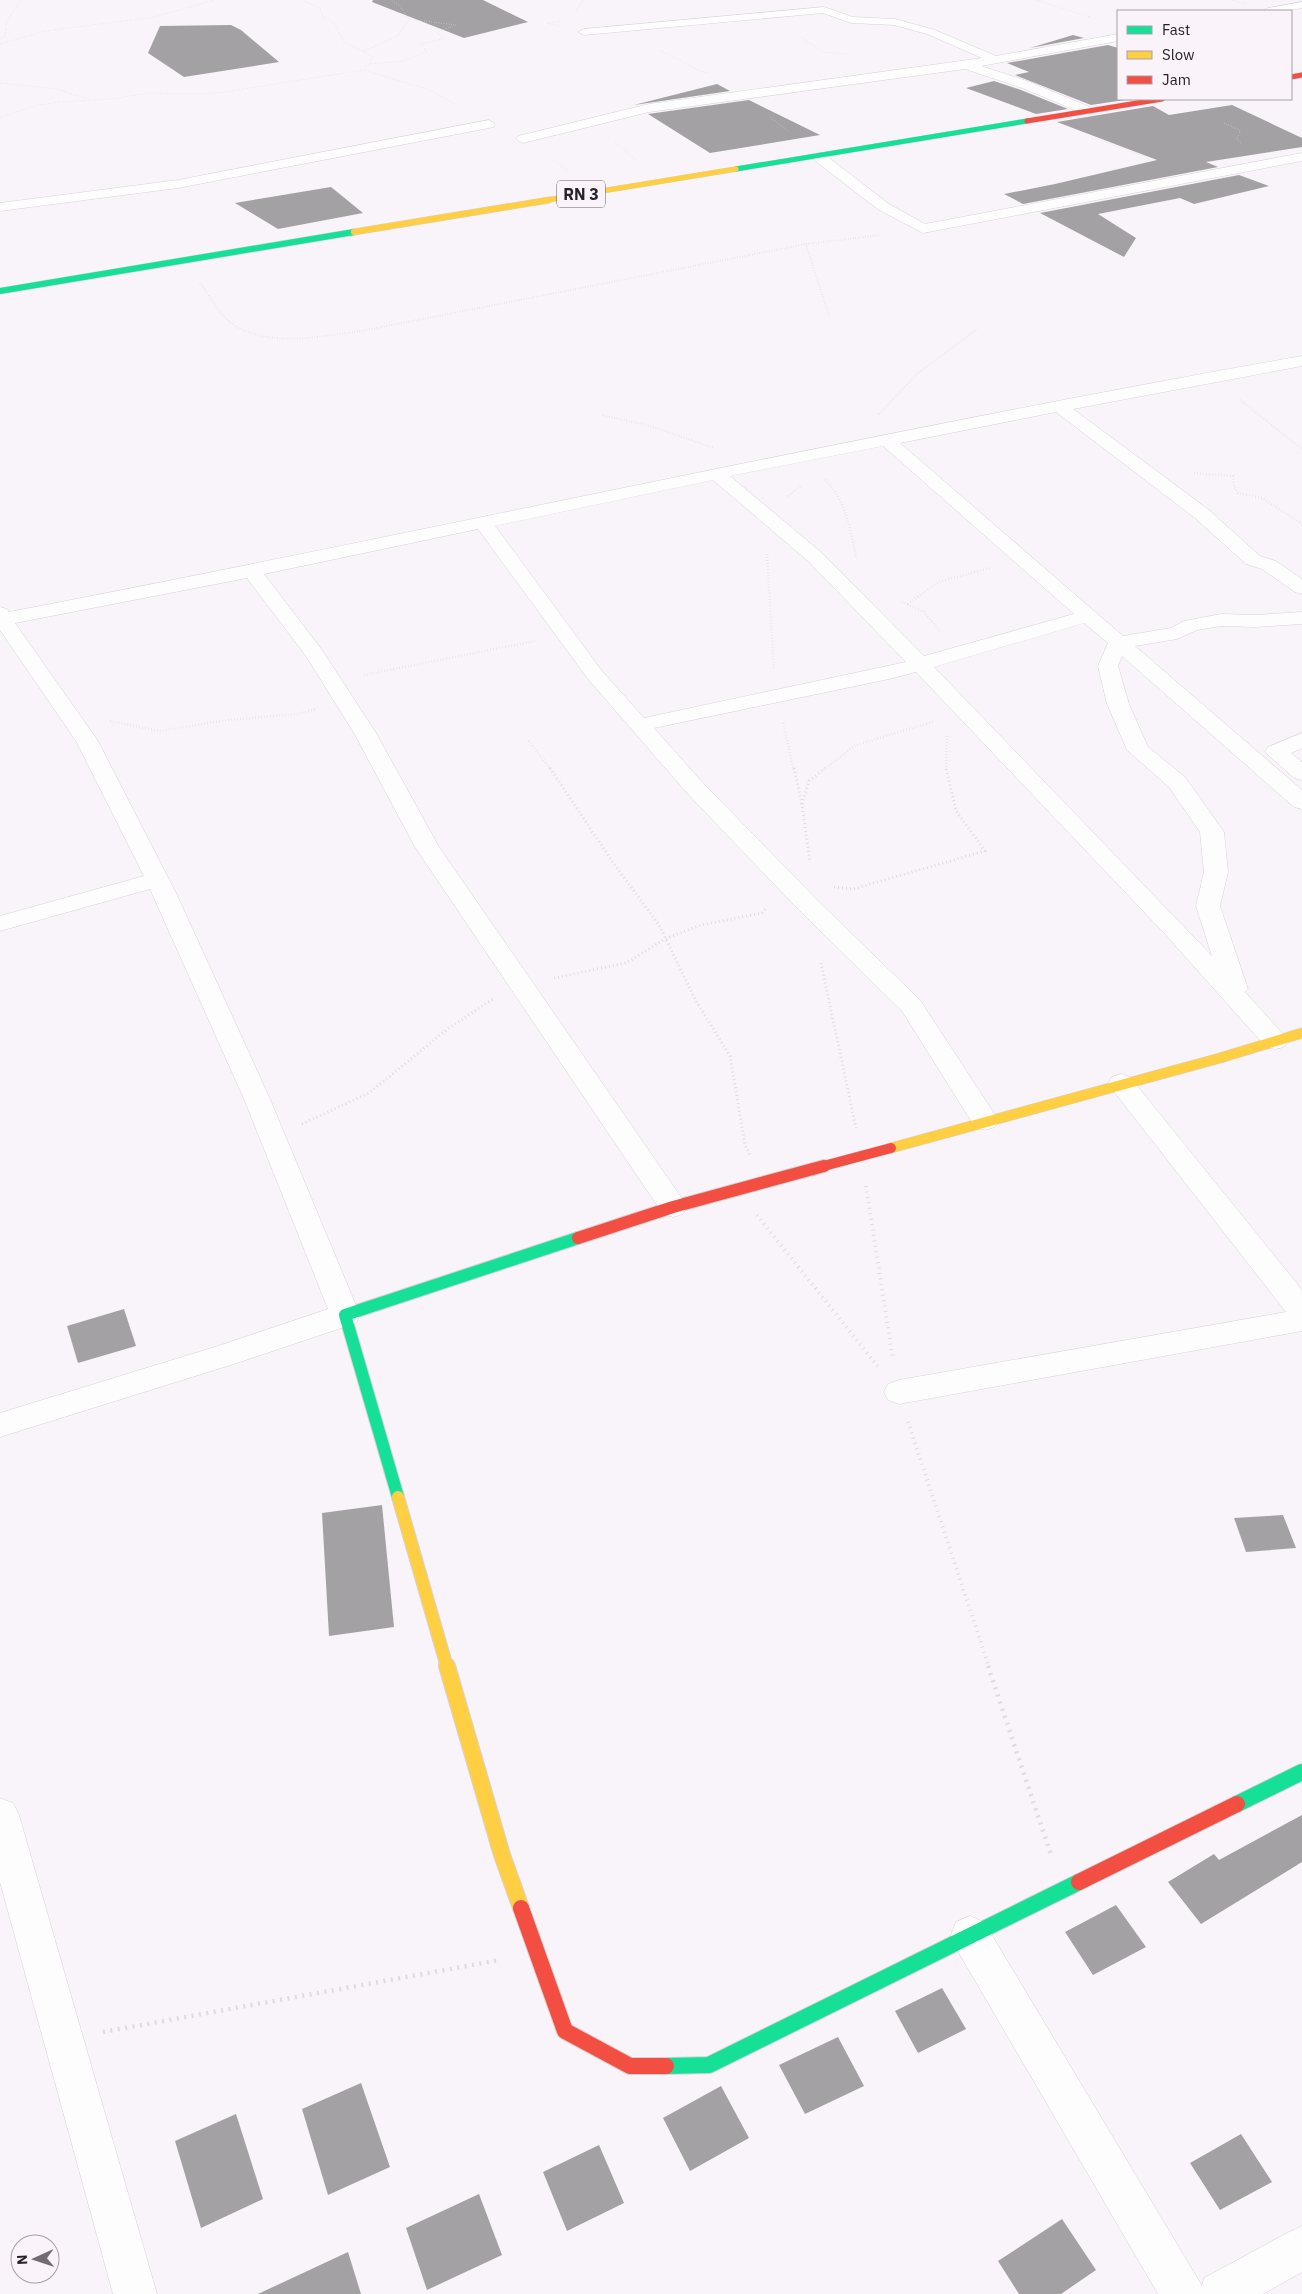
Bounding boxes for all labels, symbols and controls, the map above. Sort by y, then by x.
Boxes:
legend [1117,10,1292,100]
text: Fast [1162,20,1190,39]
text: Slow [1162,45,1195,64]
text: Jam [1162,70,1191,89]
road number: RN 3 [557,180,605,208]
north arrow [10,2234,60,2284]
text: N [13,2254,31,2265]

